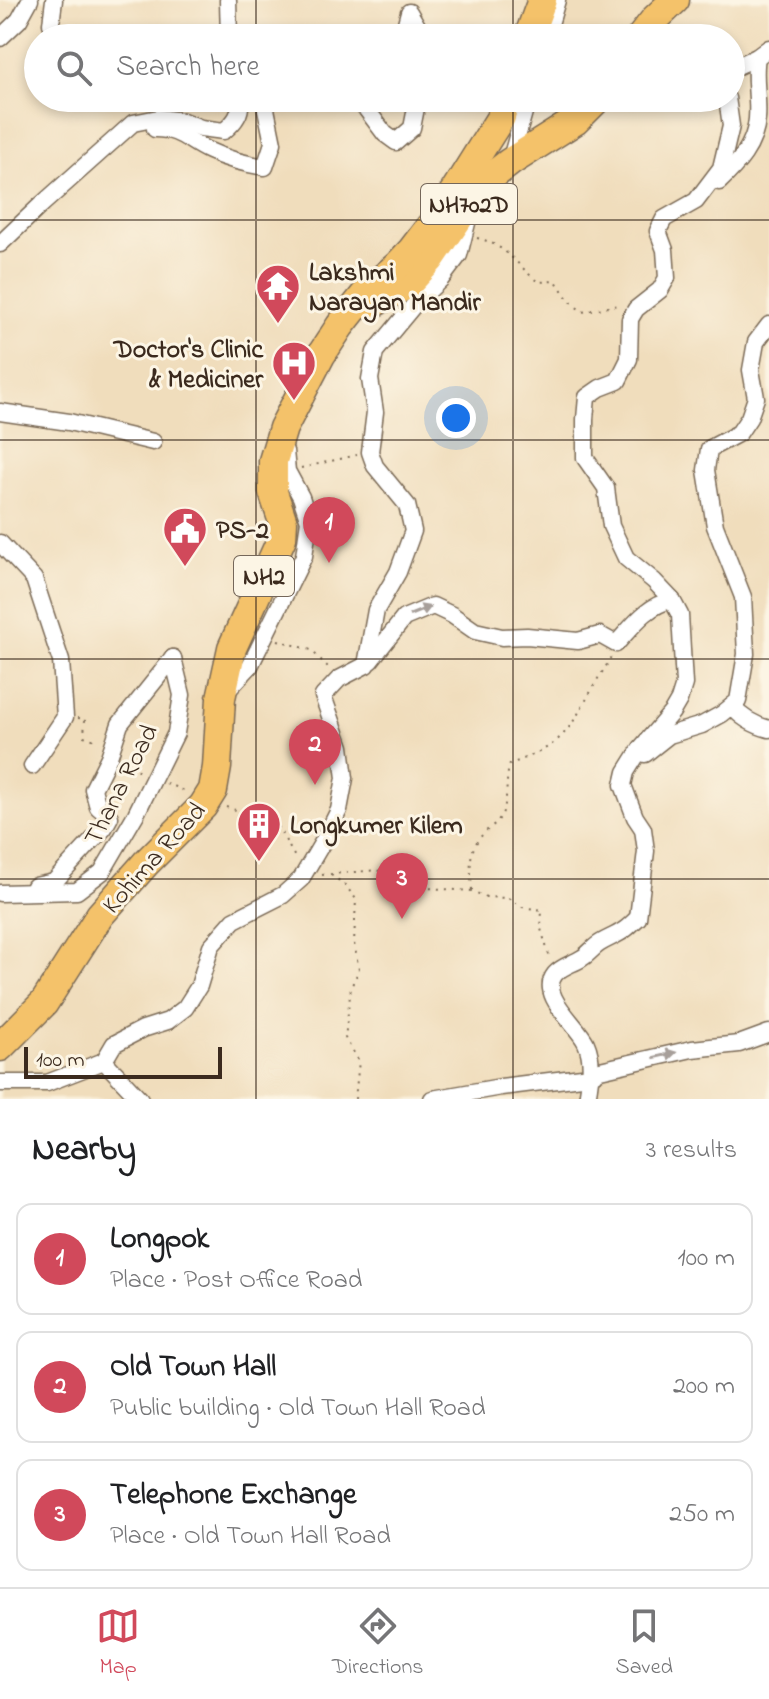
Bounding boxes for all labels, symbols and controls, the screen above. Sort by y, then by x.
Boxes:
search box [24,24,745,112]
icon: search [52,46,96,90]
text: Search here [116,46,260,90]
road number: NH702D [421,184,517,224]
place label: Lakshmi Narayan Mandir [309,255,481,323]
temple icon: Lakshmi Narayan Mandir [254,262,302,325]
place label: Doctor's Clinic & Mediciner [113,332,264,400]
hospital icon: Doctor's Clinic & Mediciner [270,339,318,402]
your location [436,398,476,438]
pin: 1 [303,497,355,563]
public building icon: PS-2 [161,505,209,568]
place label: PS-2 [216,513,269,551]
road number: NH2 [234,556,294,596]
one-way arrow [408,605,432,618]
street label: Thana Road [76,718,170,852]
pin: 2 [289,719,341,785]
street label: Kohima Road [94,794,216,924]
building icon: Longkumer Kilem [235,800,283,863]
place label: Longkumer Kilem [290,808,463,847]
pin: 3 [376,853,428,919]
scale bar [24,1043,222,1079]
text: 100 m [36,1045,85,1077]
one-way arrow [653,1048,678,1061]
text: Nearby [32,1126,136,1176]
text: 3 results [646,1132,737,1170]
text: Longpok [110,1218,209,1262]
text: 1 [56,1240,64,1278]
text: 100 m [678,1240,735,1278]
text: Place · Post Office Road [110,1262,362,1300]
text: Old Town Hall [110,1346,276,1390]
text: 2 [54,1368,66,1406]
text: 200 m [673,1368,735,1406]
text: Public building · Old Town Hall Road [110,1390,486,1428]
text: Telephone Exchange [110,1474,356,1518]
text: 3 [55,1496,65,1534]
text: 250 m [669,1496,735,1534]
text: Place · Old Town Hall Road [110,1518,391,1556]
tab: Map [96,1604,140,1684]
tab: Directions [332,1604,423,1684]
tab: Saved [616,1604,673,1684]

